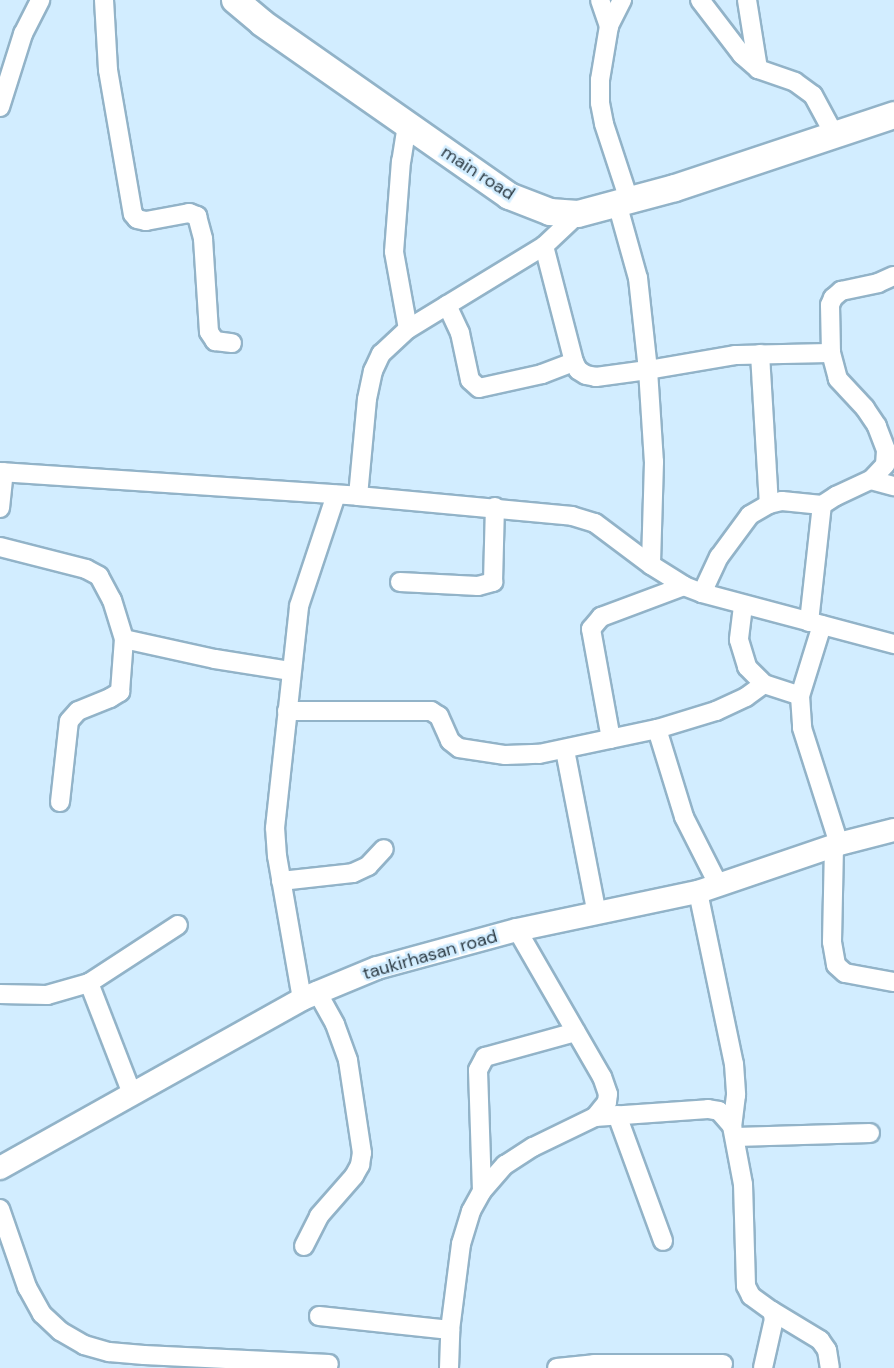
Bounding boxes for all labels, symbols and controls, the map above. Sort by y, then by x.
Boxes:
street label: main road [437,141,519,205]
street label: taukirhasan road [360,925,500,985]

